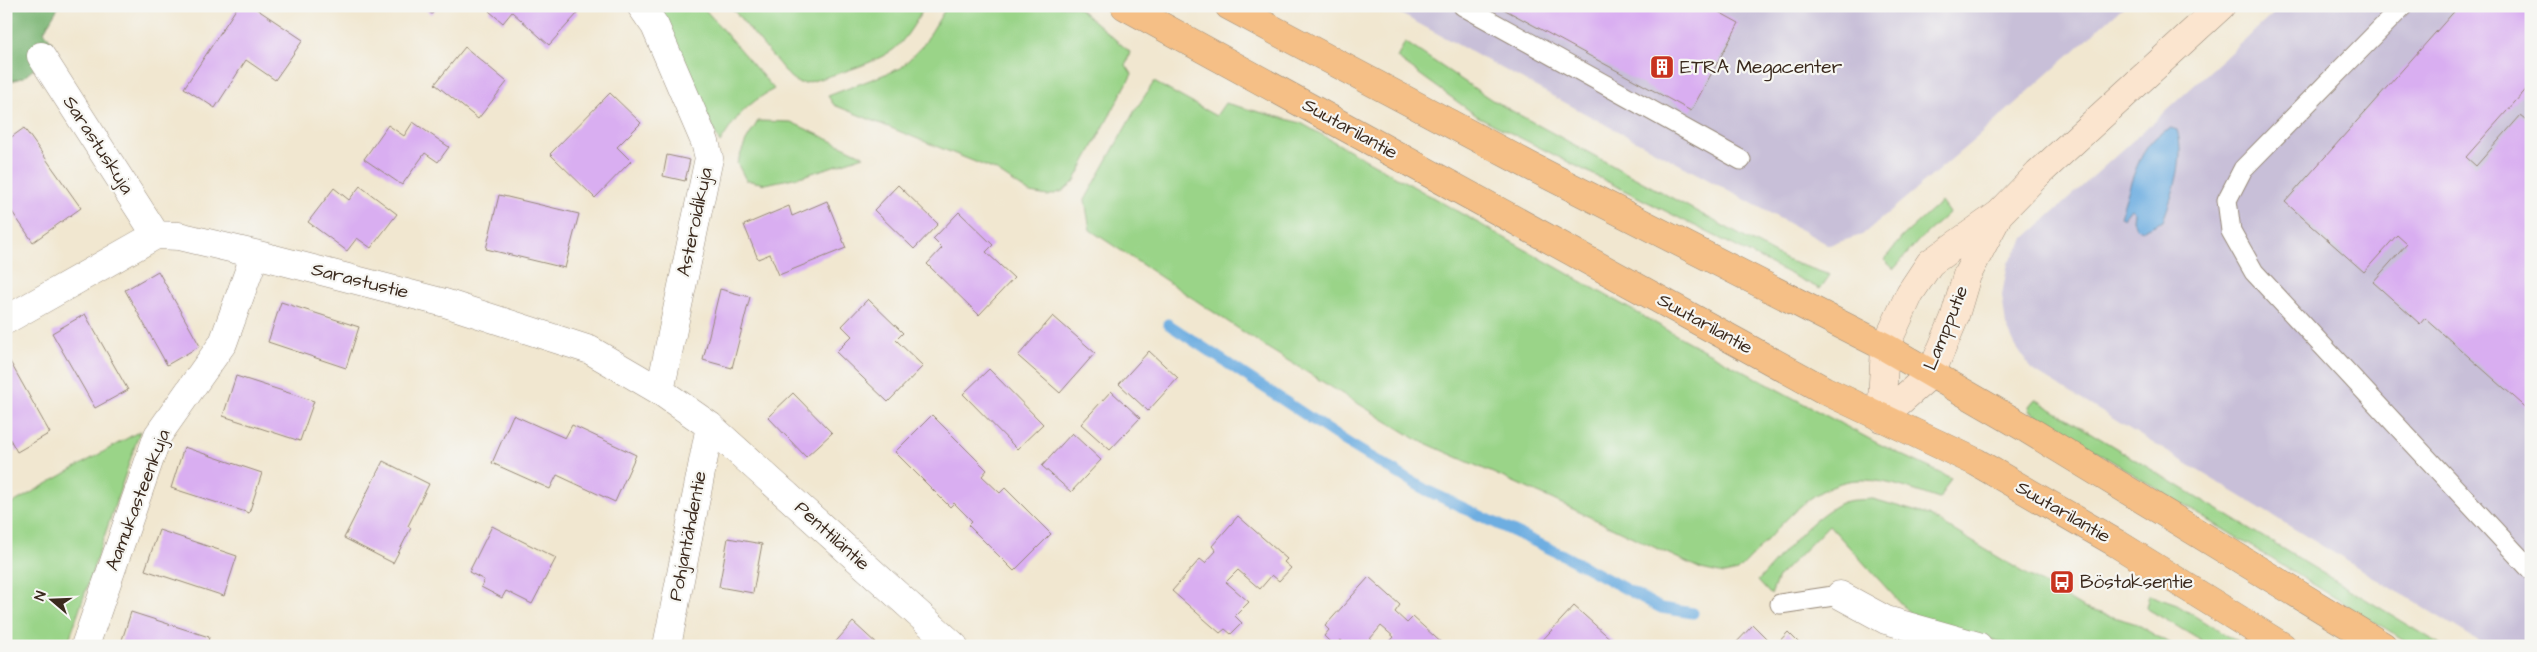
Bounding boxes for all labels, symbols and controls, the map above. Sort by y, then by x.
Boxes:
building icon: ETRA Megacenter [1649,54,1675,80]
place label: ETRA Megacenter [1680,54,1843,82]
street label: Sarastuskuja [56,90,140,200]
street label: Suutarilantie [1297,92,1403,166]
street label: Asteroidikuja [670,165,720,279]
street label: Sarastustie [309,256,411,306]
street label: Lampputie [1917,282,1975,374]
street label: Suutarilantie [1652,287,1758,361]
street label: Aamukasteenkuja [99,425,177,575]
street label: Pohjantähdentie [662,469,714,603]
street label: Suutarilantie [2011,474,2115,550]
street label: Penttiläntie [788,495,876,577]
bus stop icon: Böstaksentie [2049,569,2075,595]
place label: Böstaksentie [2080,569,2193,596]
north arrow [28,574,78,624]
text: N [30,588,52,604]

